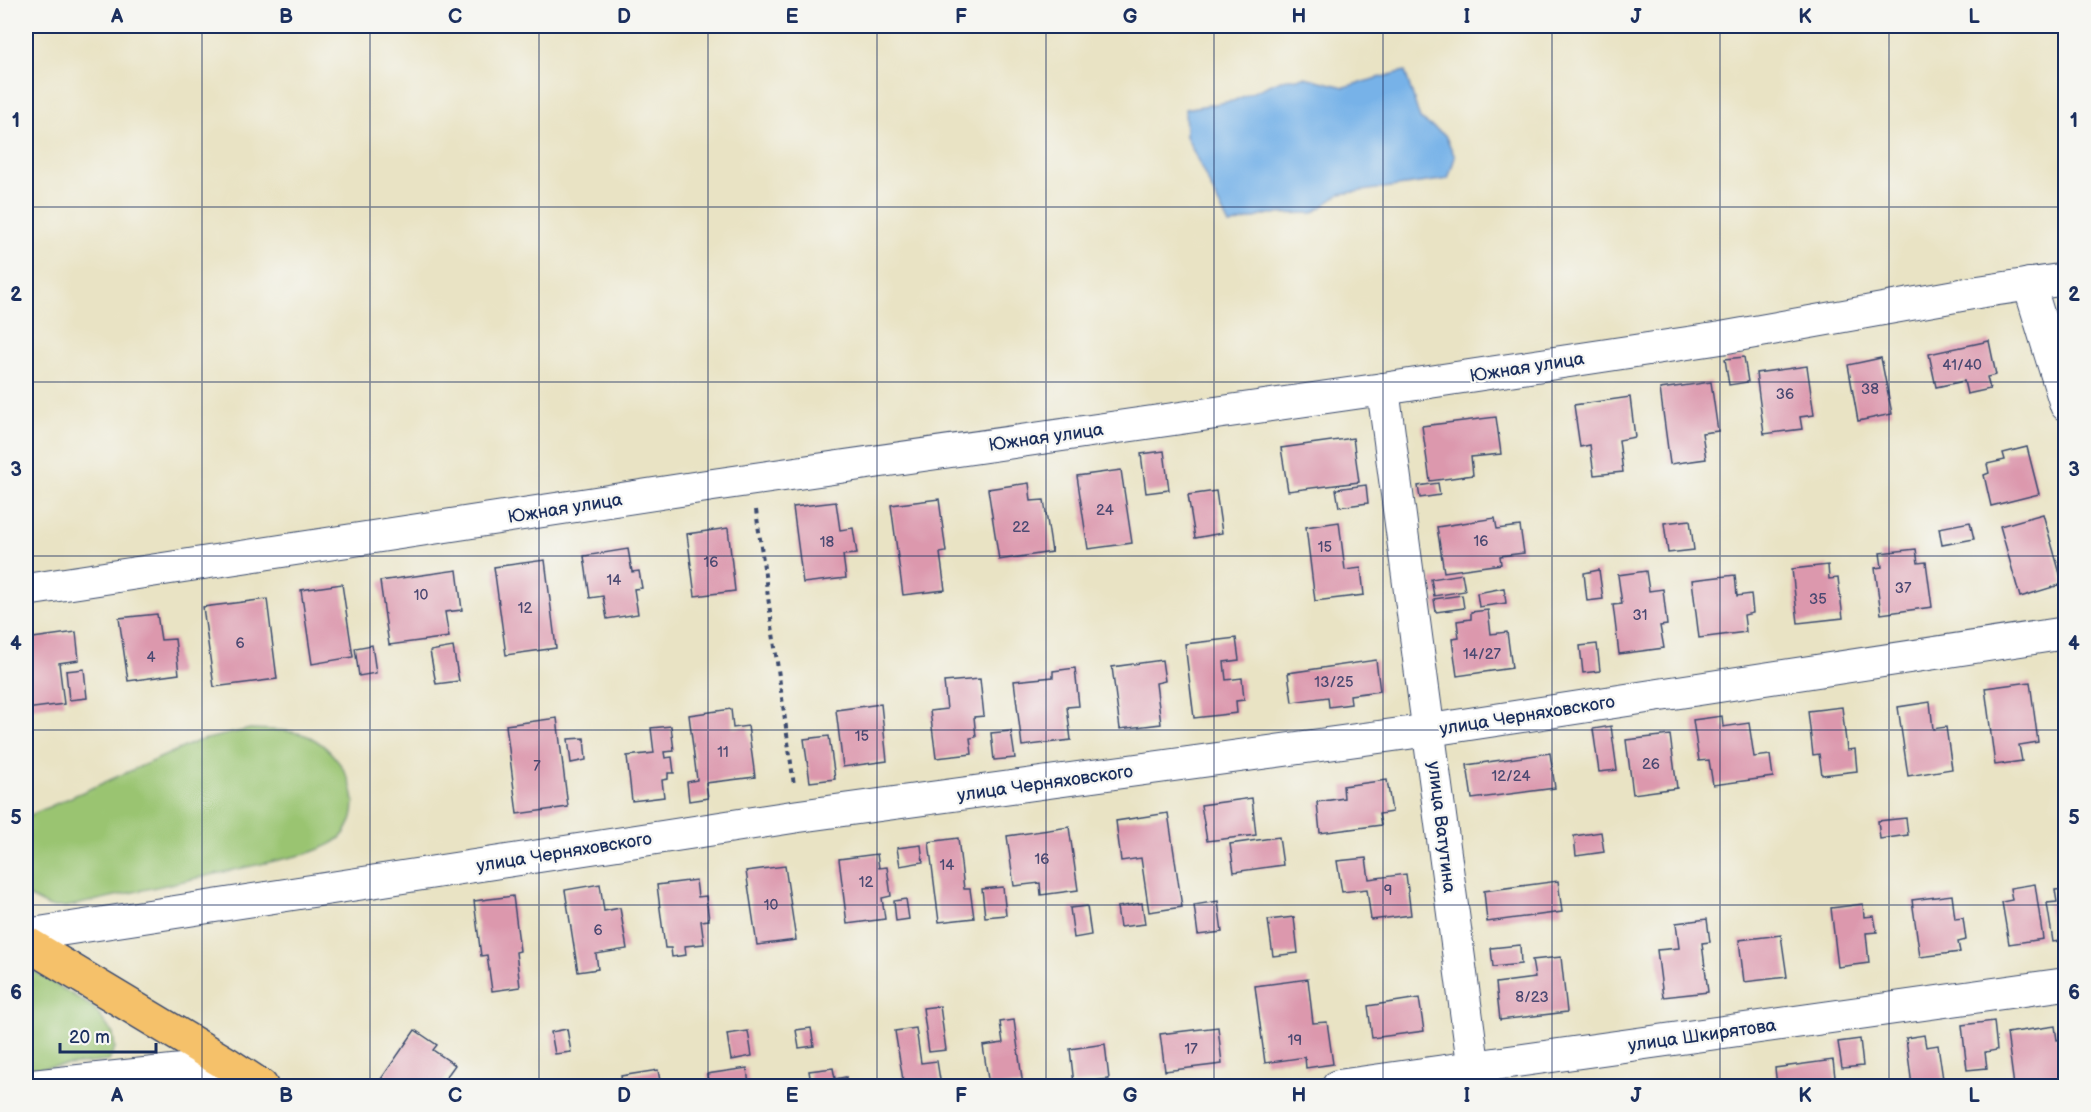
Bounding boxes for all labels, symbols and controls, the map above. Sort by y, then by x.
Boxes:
text: A [110,5,124,29]
text: B [279,5,293,29]
text: C [448,5,462,29]
text: D [617,5,631,29]
text: E [786,5,799,29]
text: F [955,5,967,29]
text: G [1123,5,1138,29]
text: H [1292,5,1306,29]
text: I [1464,5,1470,29]
text: J [1631,5,1643,29]
text: K [1798,5,1812,29]
text: L [1968,5,1980,29]
text: 1 [12,109,20,133]
text: 1 [2070,109,2078,133]
text: 2 [10,283,22,307]
text: 2 [2068,283,2080,307]
street label: Южная улица [1468,348,1586,387]
house number: 41/40 [1942,356,1982,375]
house number: 38 [1861,380,1879,399]
house number: 36 [1776,385,1794,404]
street label: Южная улица [987,419,1105,456]
text: 3 [10,458,22,482]
text: 3 [2068,458,2080,482]
street label: Южная улица [506,489,624,528]
house number: 24 [1096,501,1114,520]
house number: 22 [1012,518,1030,537]
house number: 16 [1474,532,1488,551]
house number: 18 [820,533,835,552]
house number: 15 [1318,538,1332,557]
house number: 16 [704,553,718,572]
house number: 14 [607,571,621,590]
house number: 37 [1895,579,1912,598]
house number: 10 [414,586,428,605]
house number: 35 [1809,590,1827,609]
house number: 12 [518,599,532,618]
house number: 31 [1632,606,1648,625]
text: 4 [10,632,22,656]
text: 4 [2068,632,2080,656]
house number: 6 [235,634,245,653]
house number: 14/27 [1463,645,1502,664]
house number: 4 [146,648,156,667]
house number: 13/25 [1314,673,1354,692]
street label: улица Черняховского [1438,691,1616,740]
house number: 15 [855,727,869,746]
house number: 11 [717,743,729,762]
house number: 26 [1642,755,1660,774]
house number: 7 [533,757,541,776]
street label: улица Ватутина [1423,760,1460,895]
street label: улица Черняховского [956,761,1134,806]
house number: 12/24 [1491,767,1531,786]
text: 5 [10,806,22,830]
text: 5 [2068,806,2080,830]
street label: улица Черняховского [475,828,653,877]
house number: 16 [1035,850,1049,869]
house number: 14 [940,856,954,875]
house number: 12 [859,873,873,892]
house number: 9 [1384,881,1392,900]
house number: 10 [764,896,778,915]
house number: 6 [593,921,603,940]
text: 6 [10,981,22,1005]
text: 6 [2068,981,2080,1005]
house number: 8/23 [1515,988,1549,1007]
street label: улица Шкирятова [1627,1015,1778,1056]
scale bar [60,1016,156,1054]
text: 20 m [69,1027,110,1048]
house number: 19 [1288,1031,1302,1050]
house number: 17 [1184,1040,1198,1059]
text: A [110,1084,124,1108]
text: B [279,1084,293,1108]
text: C [448,1084,462,1108]
text: D [617,1084,631,1108]
text: E [786,1084,799,1108]
text: F [955,1084,967,1108]
text: G [1123,1084,1138,1108]
text: H [1292,1084,1306,1108]
text: I [1464,1084,1470,1108]
text: J [1631,1084,1643,1108]
text: K [1798,1084,1812,1108]
text: L [1968,1084,1980,1108]

